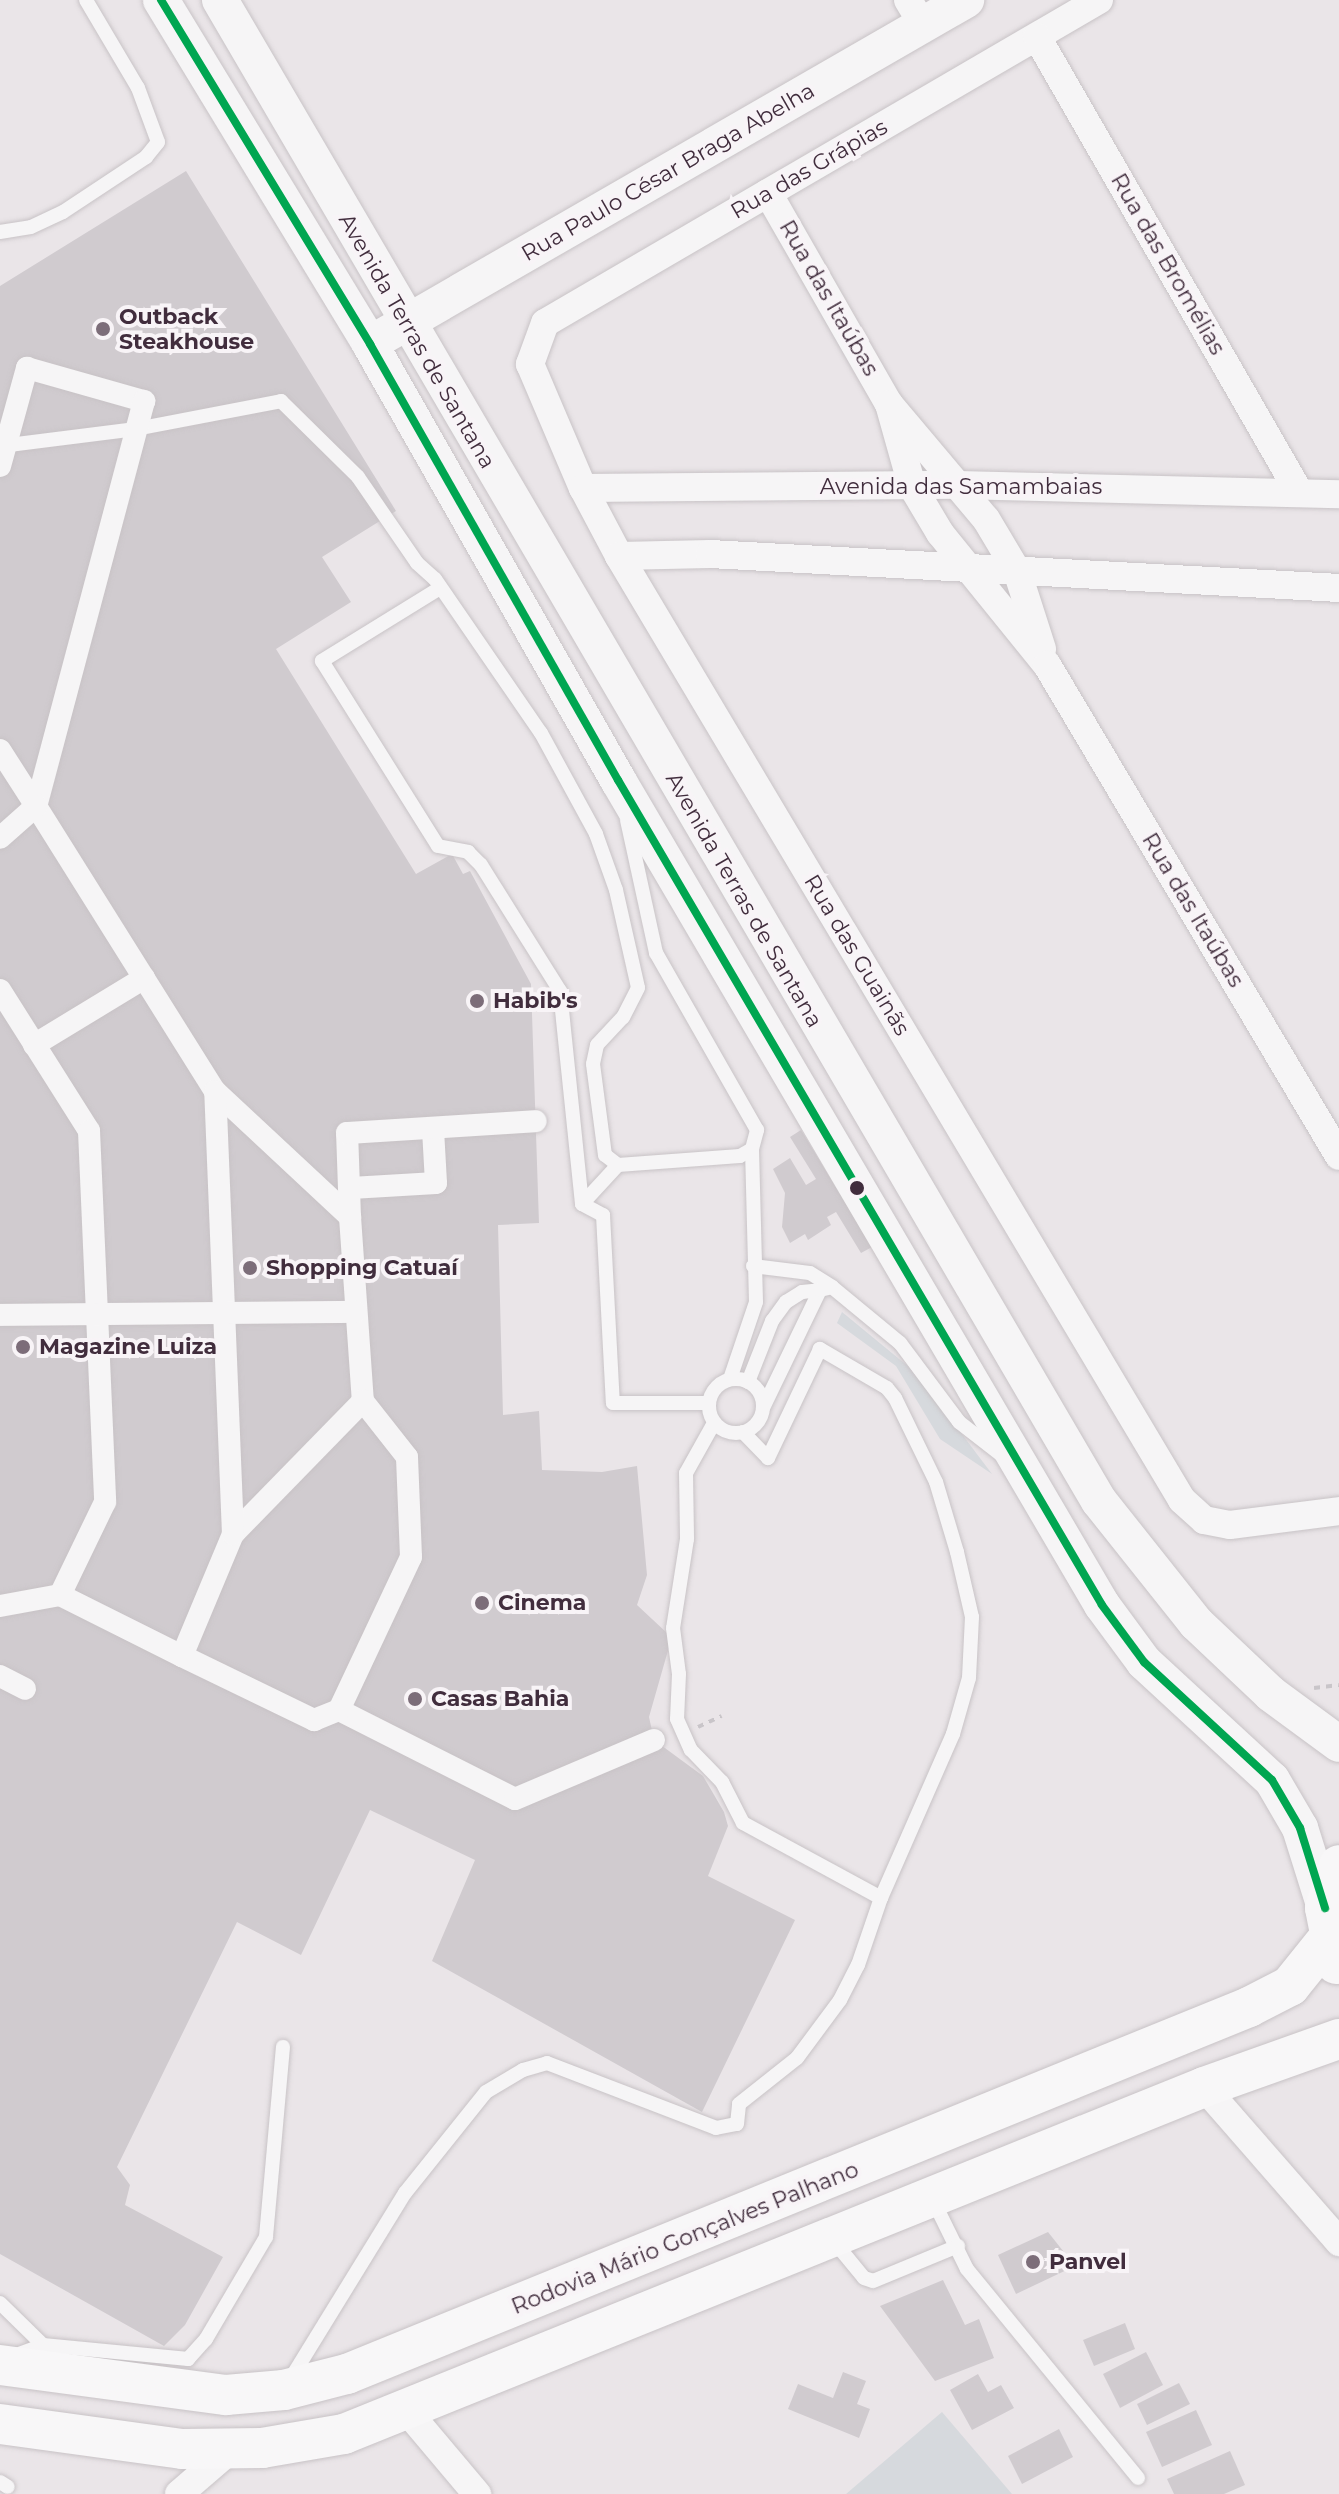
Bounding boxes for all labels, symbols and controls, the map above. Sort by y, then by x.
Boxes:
street label: Rua Paulo César Braga Abelha [517,77,819,267]
street label: Rua das Grápias [726,113,892,225]
street label: Rua das Bromélias [1105,169,1231,359]
street label: Avenida Terras de Santana [333,209,501,473]
street label: Rua das Itaúbas [774,215,884,381]
place label: Outback Steakhouse [119,303,254,354]
marker: Outback Steakhouse [94,320,112,338]
street label: Avenida das Samambaias [820,474,1102,500]
street label: Avenida Terras de Santana [660,768,828,1032]
street label: Rua das Itaúbas [1137,828,1249,992]
street label: Rua das Guainãs [799,870,915,1040]
place label: Habib's [493,988,578,1014]
marker: Habib's [468,992,486,1010]
unlabelled marker [849,1180,865,1196]
place label: Shopping Catuaí [266,1255,458,1281]
marker: Shopping Catuaí [241,1259,259,1277]
place label: Magazine Luiza [39,1334,217,1360]
marker: Magazine Luiza [14,1338,32,1356]
place label: Cinema [498,1590,586,1616]
marker: Cinema [473,1594,491,1612]
place label: Casas Bahia [431,1686,569,1712]
marker: Casas Bahia [406,1690,424,1708]
street label: Rodovia Mário Gonçalves Palhano [508,2156,862,2320]
place label: Panvel [1049,2249,1127,2275]
marker: Panvel [1024,2253,1042,2271]

